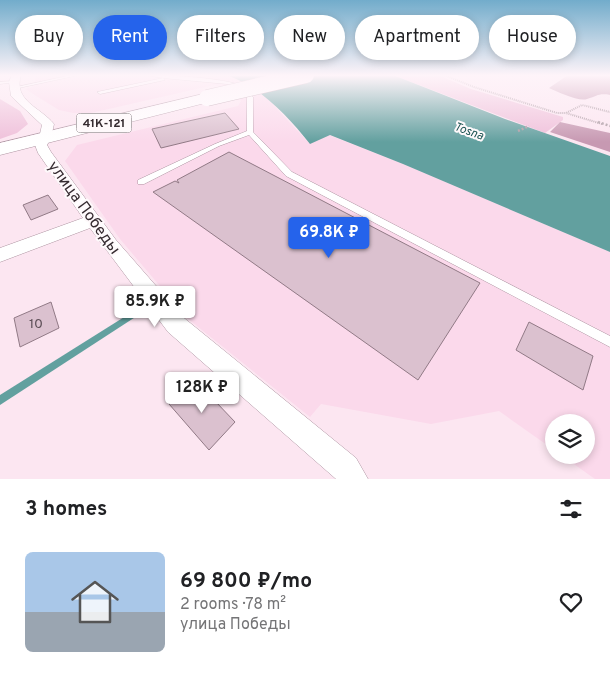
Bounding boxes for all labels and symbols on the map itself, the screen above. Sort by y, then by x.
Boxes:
road number: 41К-121 [76,114,132,132]
water label: Tosna [452,119,486,145]
street label: улица Победы [43,157,124,259]
pin: 69.8K ₽ [283,216,375,259]
pin: 85.9K ₽ [109,286,201,328]
house number: 10 [29,316,43,333]
pin: 128K ₽ [161,372,243,414]

